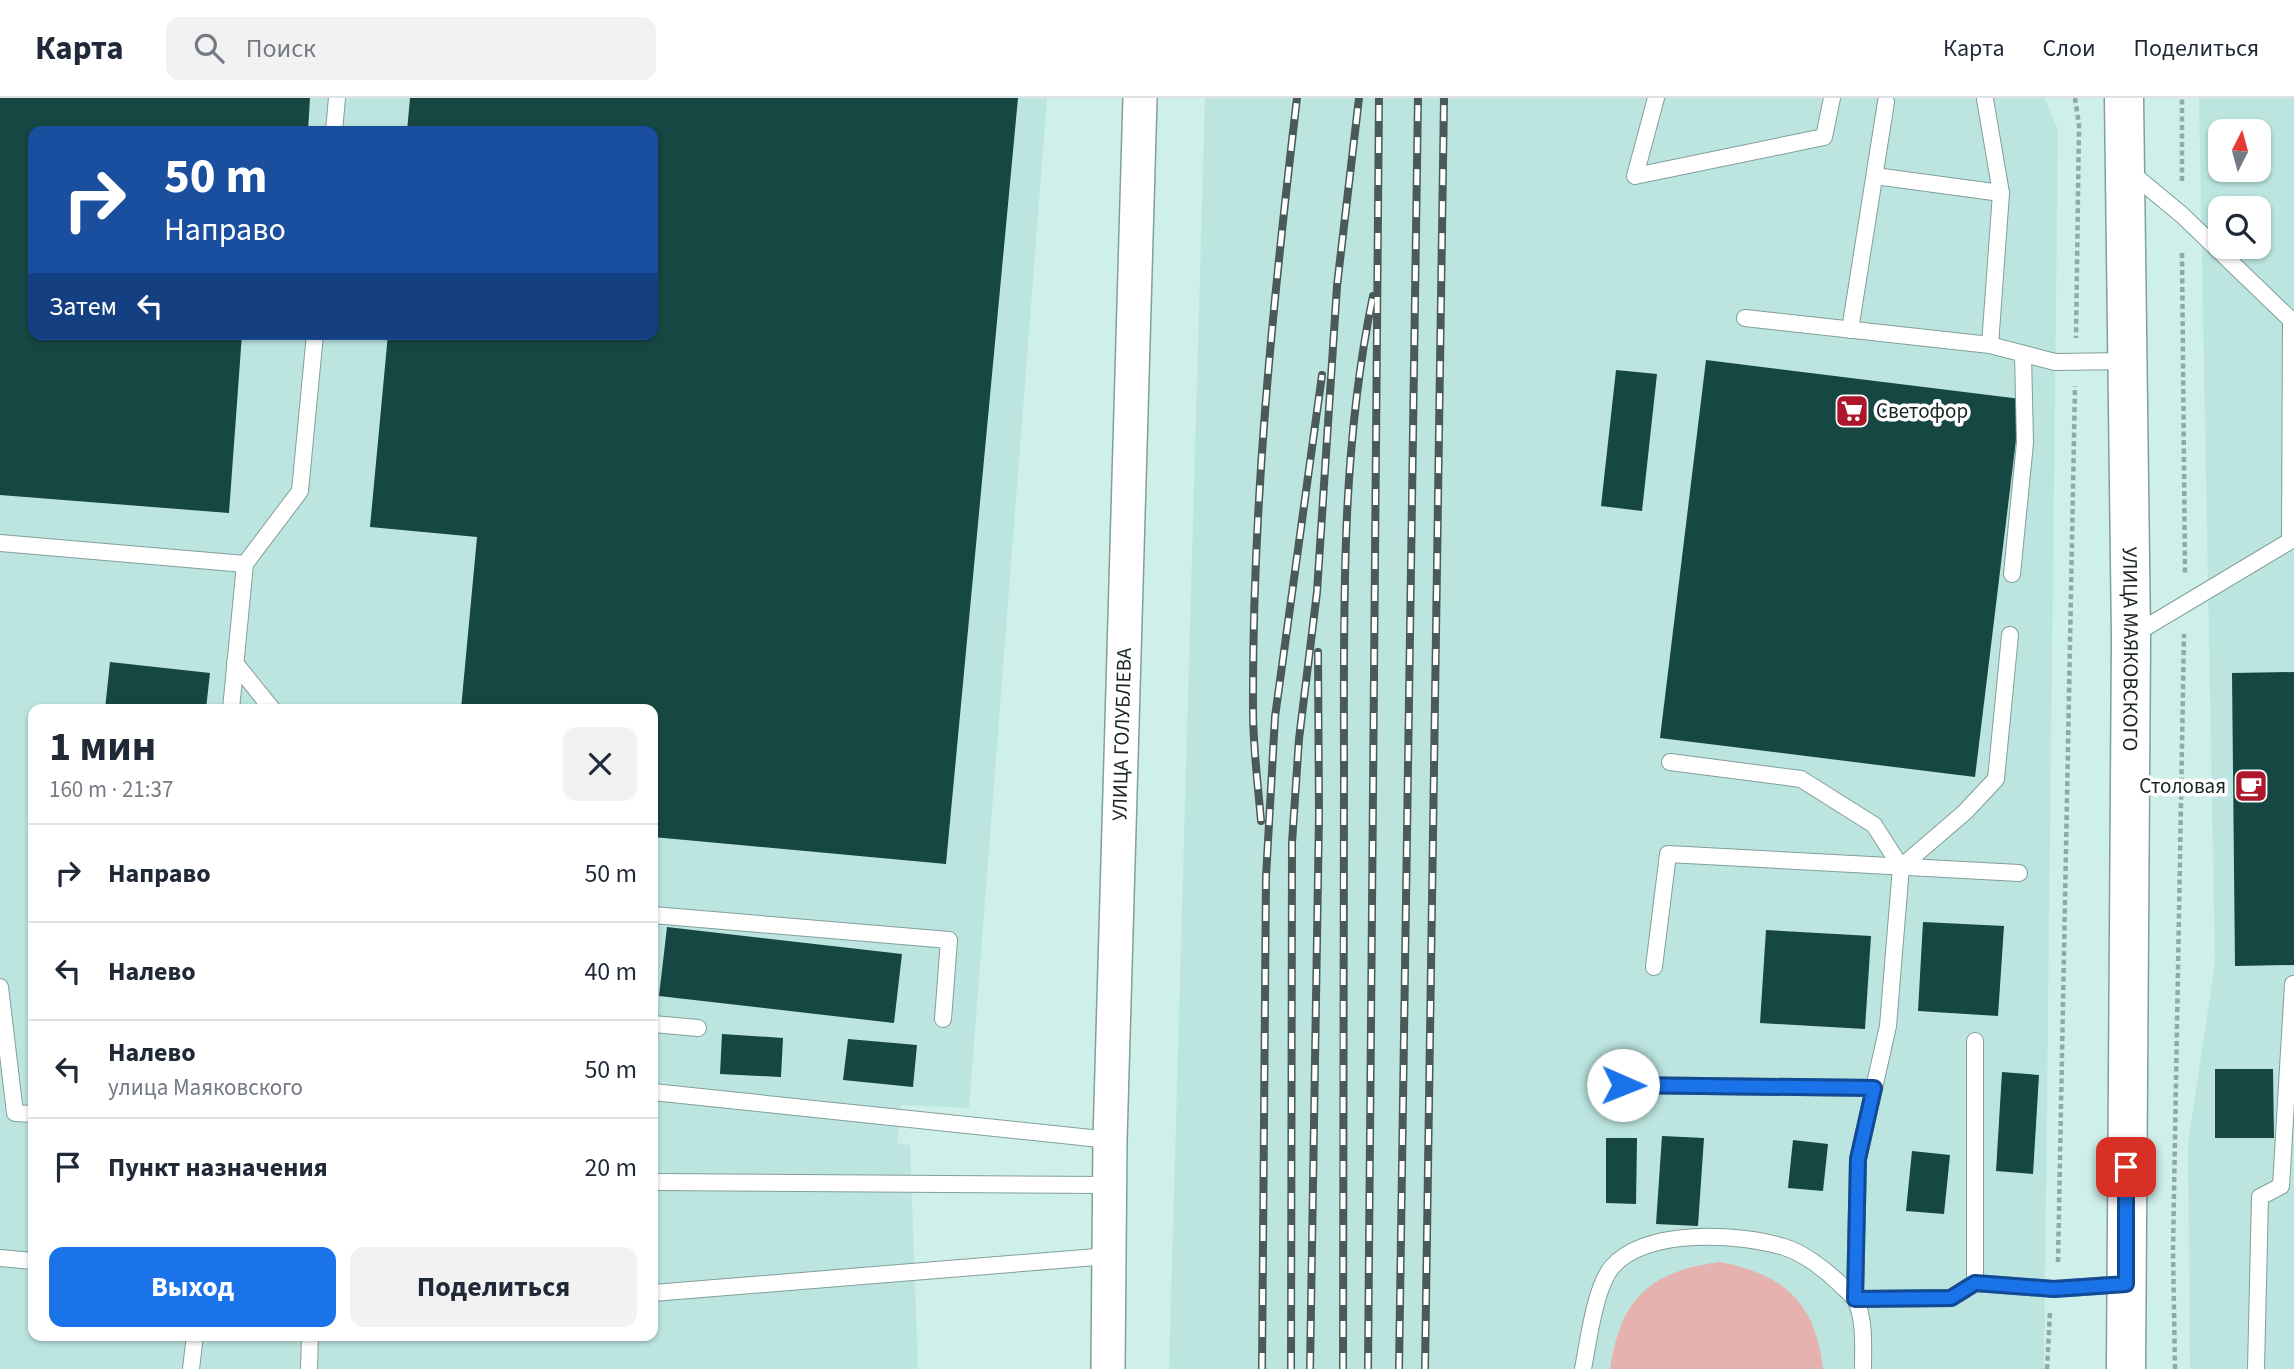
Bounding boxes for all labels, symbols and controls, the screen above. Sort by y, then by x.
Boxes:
search box [166,17,656,80]
text: Карта [35,25,124,72]
icon: search [190,29,228,67]
text: Поиск [246,30,316,67]
text: Карта [1943,31,2005,66]
text: Слои [2043,31,2096,66]
text: Поделиться [2134,31,2259,66]
north arrow [2208,119,2272,182]
map controls [2208,119,2271,259]
text: 50 m [164,142,268,212]
icon: right [49,154,140,245]
button: search [2208,196,2271,259]
text: Направо [164,207,286,253]
icon: left [131,287,169,325]
text: Затем [49,288,117,325]
supermarket icon: Светофор [1833,392,1871,430]
place label: Светофор [1876,396,1968,426]
street label: УЛИЦА МАЯКОВСКОГО [2115,547,2146,751]
street label: УЛИЦА ГОЛУБЛЕВА [1104,647,1139,821]
text: 1 мин [49,717,156,777]
button: close [563,727,637,801]
cafe icon: Столовая [2232,767,2270,805]
place label: Столовая [2139,771,2226,801]
text: 160 m · 21:37 [49,773,173,806]
icon: right [49,854,87,892]
text: Направо [108,855,211,892]
text: 50 m [584,855,637,892]
icon: left [49,952,87,990]
text: Налево [108,953,196,990]
text: 40 m [584,953,637,990]
text: Налево [108,1034,196,1071]
position arrow [1586,1048,1660,1122]
icon: left [49,1050,87,1088]
text: 50 m [584,1051,637,1088]
text: улица Маяковского [108,1071,303,1104]
pin [2096,1137,2156,1197]
icon: arrive [49,1148,87,1186]
icon: arrive [2107,1148,2145,1186]
text: Пункт назначения [108,1149,328,1186]
text: 20 m [584,1149,637,1186]
button: Выход [49,1247,336,1327]
button: Поделиться [350,1247,637,1327]

